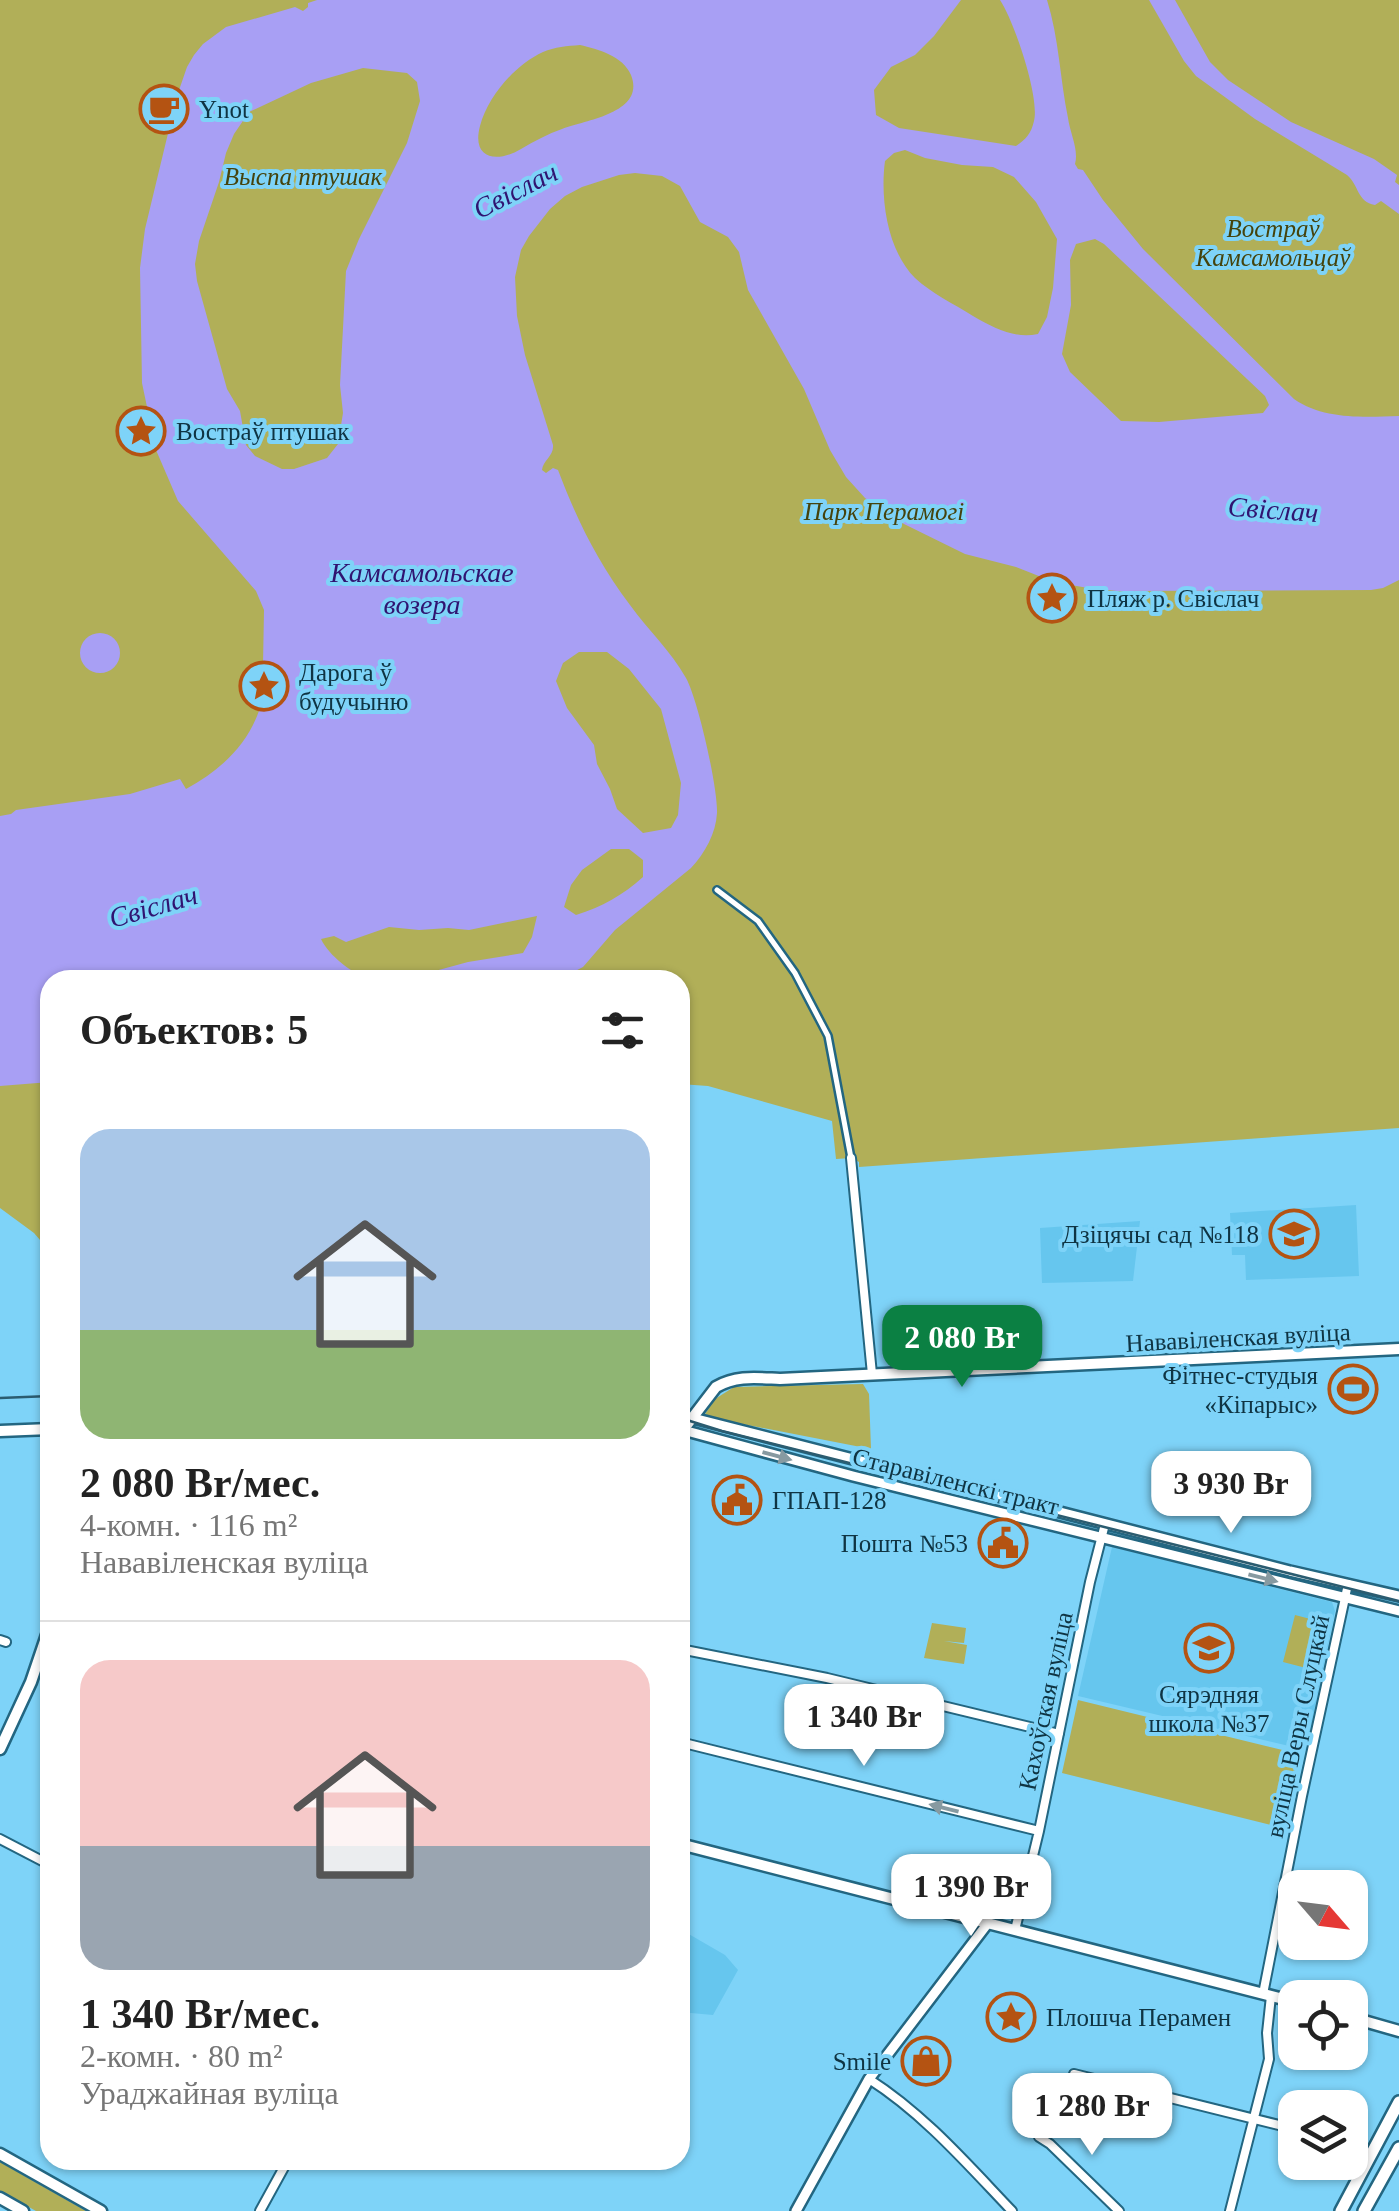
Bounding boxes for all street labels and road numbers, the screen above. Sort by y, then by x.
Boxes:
street label: Нававіленская вуліца [1125,1318,1351,1357]
street label: Старавіленскі тракт [850,1443,1062,1520]
street label: Кахоўская вуліца [1013,1609,1078,1793]
street label: вуліца Веры Слуцкай [1261,1612,1334,1840]

